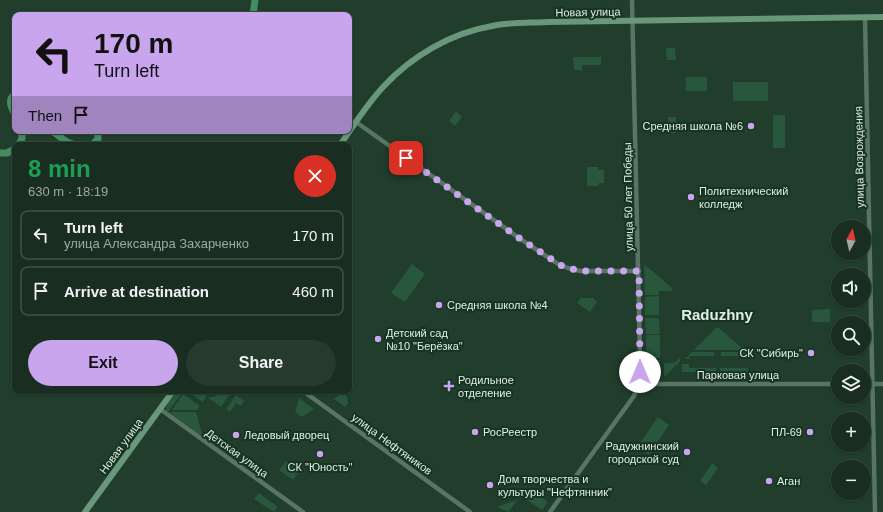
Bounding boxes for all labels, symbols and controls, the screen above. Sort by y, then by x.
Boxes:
street label: Новая улица [555,5,622,19]
icon: left [28,28,80,80]
text: 170 m [94,28,173,59]
text: Turn left [94,61,159,81]
icon: arrive [70,104,92,126]
street label: улица Возрождения [852,106,866,208]
text: Then [28,107,62,124]
place label: Средняя школа №6 [642,120,743,132]
marker: Средняя школа №6 [746,121,756,131]
pin [389,141,423,175]
street label: улица 50 лет Победы [621,142,635,252]
icon: arrive [395,147,417,169]
text: 8 min [28,155,91,182]
button: close [294,155,336,197]
text: 630 m · 18:19 [28,184,108,199]
place label: Политехнический колледж [699,185,788,210]
marker: Политехнический колледж [686,192,696,202]
text: Turn left [64,219,123,236]
north arrow [831,220,871,260]
map controls [831,220,871,500]
icon: left [30,224,52,246]
text: 170 m [292,227,334,244]
text: улица Александра Захарченко [64,236,249,251]
button: sound [831,268,871,308]
icon: arrive [30,280,52,302]
text: Arrive at destination [64,283,209,300]
text: 460 m [292,283,334,300]
place label: Средняя школа №4 [447,299,548,311]
marker: Средняя школа №4 [434,300,444,310]
district label: Raduzhny [681,306,753,323]
button: search [831,316,871,356]
place label: Детский сад №10 "Берёзка" [386,327,463,352]
marker: Детский сад №10 "Берёзка" [373,334,383,344]
button: Exit [28,340,178,386]
button: Share [186,340,336,386]
place label: СК "Сибирь" [739,347,803,359]
marker: СК "Сибирь" [806,348,816,358]
position arrow [619,351,661,393]
button: layers [831,364,871,404]
street label: Парковая улица [697,369,780,381]
place label: Родильное отделение [458,374,514,399]
marker: Родильное отделение [443,380,455,392]
street label: улица Нефтяников [350,411,435,477]
button: + [831,412,871,452]
street label: Новая улица [97,415,146,476]
street label: Детская улица [204,426,271,480]
place label: РосРеестр [483,426,537,438]
place label: ПЛ-69 [771,426,802,438]
marker: РосРеестр [470,427,480,437]
marker: ПЛ-69 [805,427,815,437]
place label: Ледовый дворец [244,429,330,441]
marker: Ледовый дворец [231,430,241,440]
place label: Радужнинский городской суд [606,440,680,465]
marker: Радужнинский городской суд [682,447,692,457]
marker: СК "Юность" [315,449,325,459]
button: − [831,460,871,500]
place label: СК "Юность" [288,461,352,473]
place label: Дом творчества и культуры "Нефтянник" [498,473,612,498]
place label: Аган [777,475,800,487]
marker: Аган [764,476,774,486]
marker: Дом творчества и культуры "Нефтянник" [485,480,495,490]

